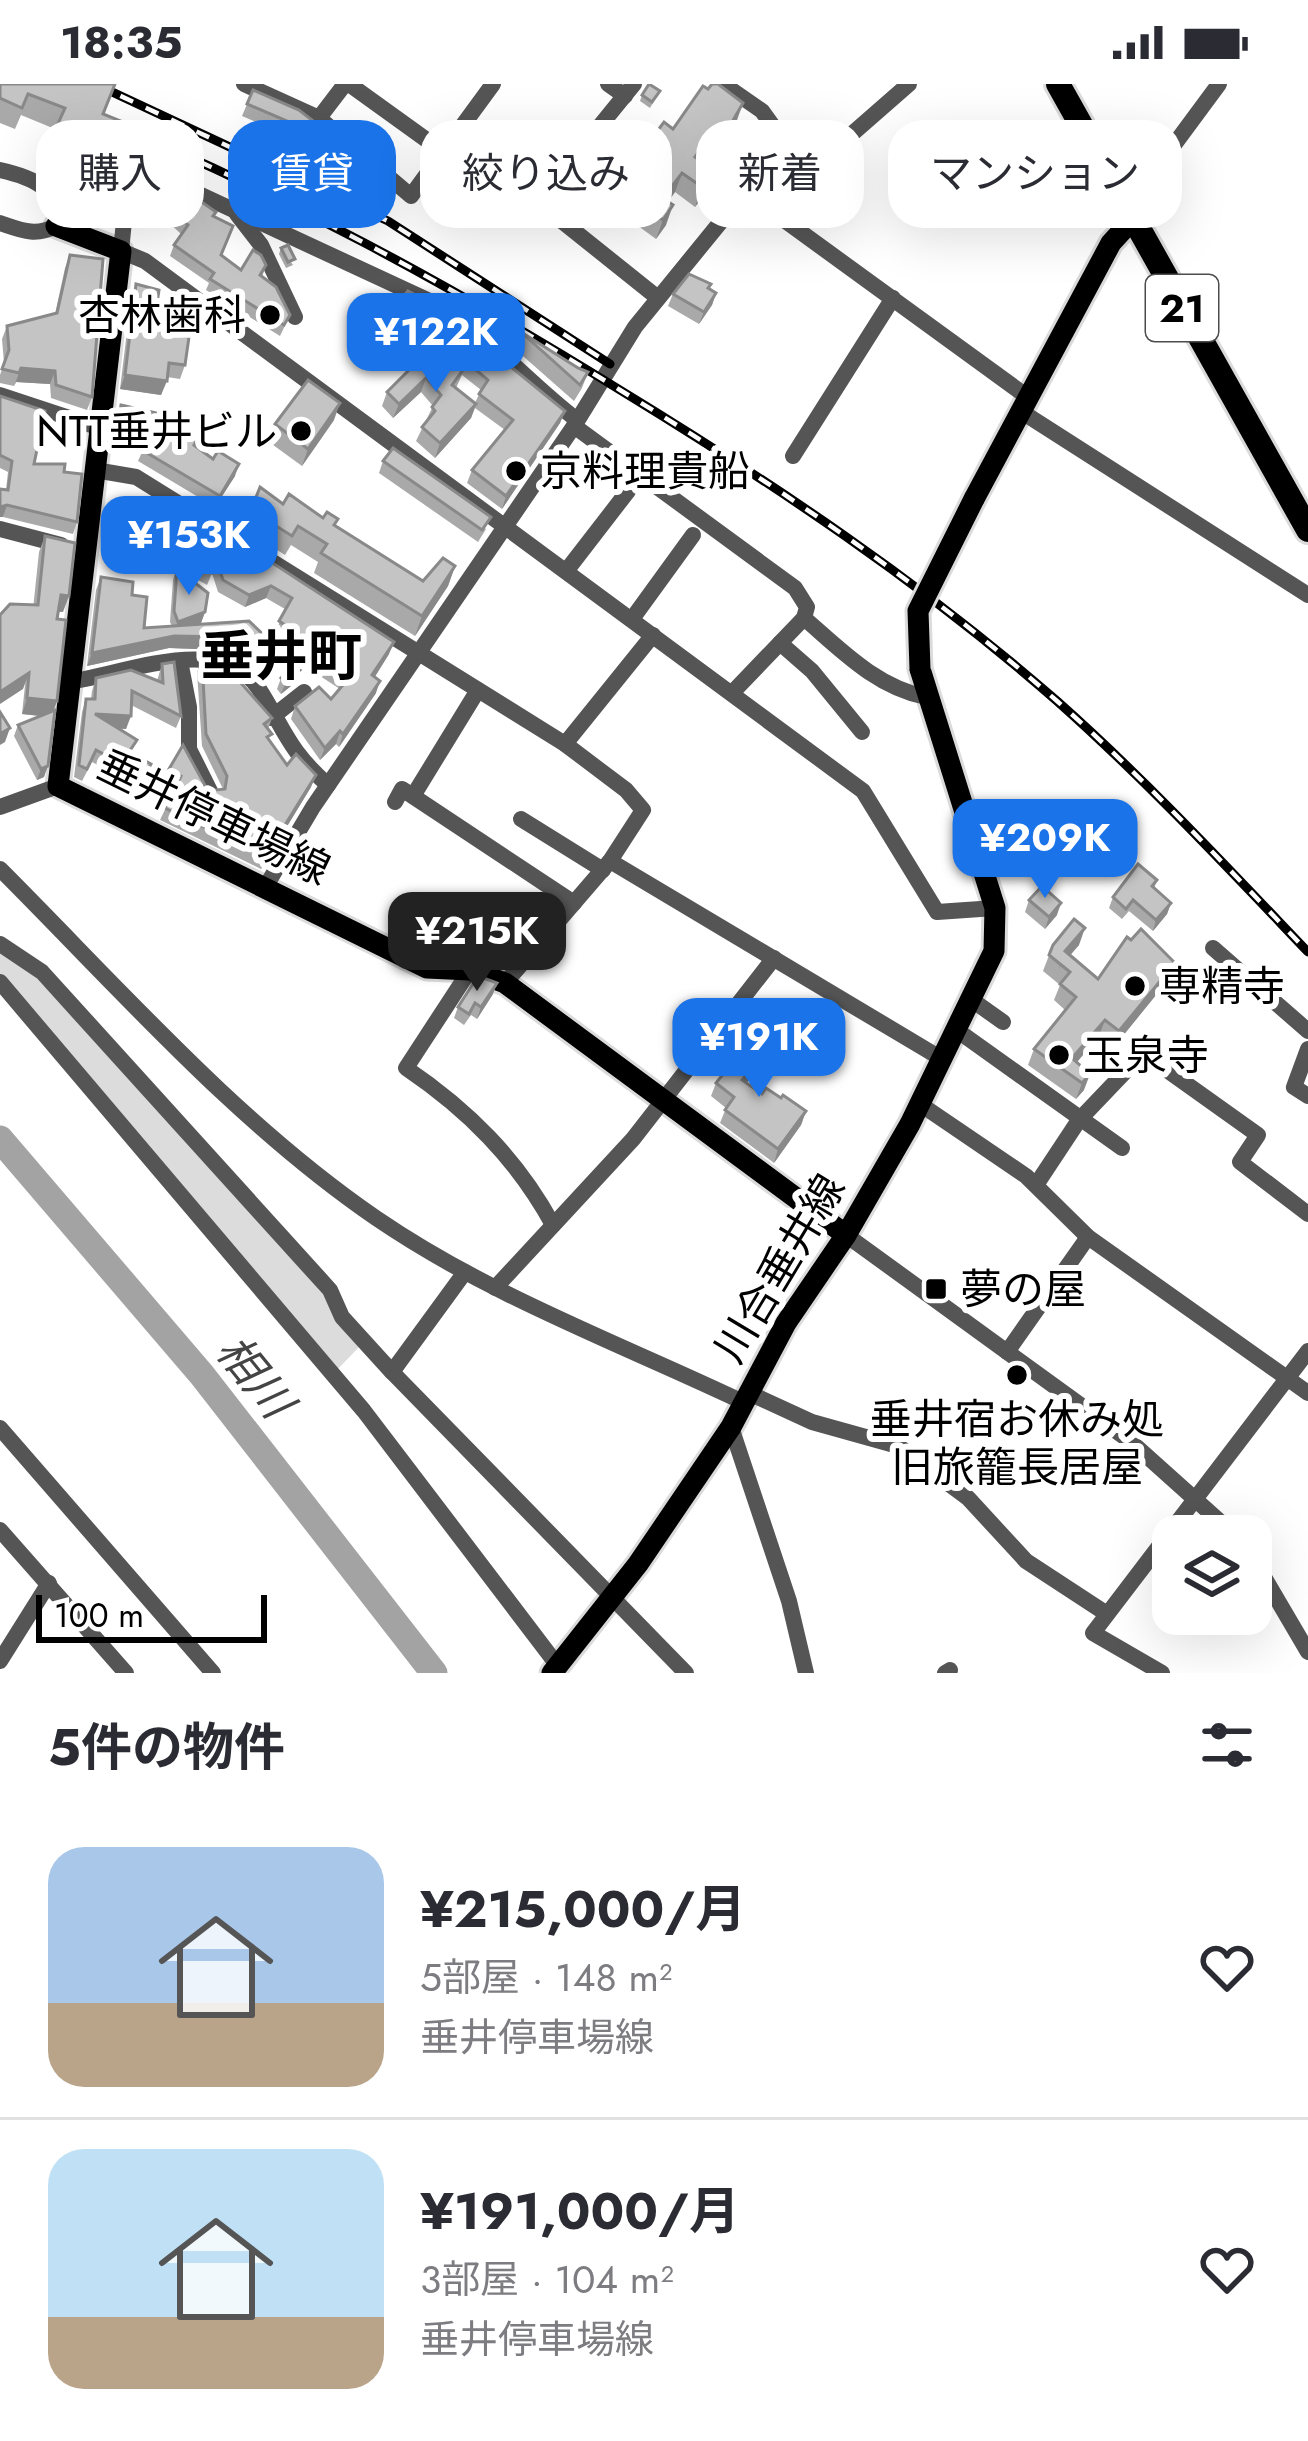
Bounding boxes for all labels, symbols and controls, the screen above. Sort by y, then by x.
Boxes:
text: 18:35 [60,10,183,75]
chip: 購入 [36,120,204,228]
chip: 賃貸 [228,120,396,228]
chip: 絞り込み [420,120,672,228]
chip: 新着 [696,120,864,228]
chip: マンション [888,120,1182,228]
road number: 21 [1146,275,1218,341]
place label: 杏林歯科 [78,285,246,346]
pin: ¥122K [352,293,520,395]
marker: 杏林歯科 [257,302,283,328]
text: ¥122K [374,303,498,360]
place label: NTT垂井ビル [36,401,277,462]
marker: NTT垂井ビル [288,418,314,444]
place label: 京料理貴船 [540,441,750,502]
marker: 京料理貴船 [503,458,529,484]
pin: ¥153K [105,496,273,598]
text: ¥153K [128,506,250,563]
district label: 垂井町 [200,617,362,695]
street label: 垂井停車場線 [87,735,340,900]
pin: ¥209K [961,799,1129,901]
text: ¥209K [980,809,1110,866]
pin: ¥215K [393,892,561,994]
text: ¥215K [415,902,539,959]
place label: 専精寺 [1159,956,1285,1017]
marker: 専精寺 [1122,973,1148,999]
pin: ¥191K [675,998,843,1100]
text: ¥191K [699,1008,819,1065]
place label: 玉泉寺 [1083,1025,1209,1086]
marker: 玉泉寺 [1046,1042,1072,1068]
street label: 川合垂井線 [699,1163,860,1374]
place label: 夢の屋 [960,1259,1086,1320]
marker: 夢の屋 [923,1276,949,1302]
water label: 相川 [201,1321,311,1435]
marker: 垂井宿お休み処 旧旅籠長居屋 [1004,1362,1030,1388]
place label: 垂井宿お休み処 旧旅籠長居屋 [870,1389,1164,1498]
map controls [1152,1515,1272,1635]
button: layers [1152,1515,1272,1635]
scale bar [36,1589,267,1642]
text: 100 m [54,1592,144,1639]
text: 5件の物件 [48,1710,285,1784]
icon: filters [1194,1712,1260,1778]
text: ¥215,000/月 [420,1872,746,1946]
icon: home [144,1895,288,2039]
icon: heart [1194,1934,1260,2000]
text: 5部屋 · 148 m² [420,1949,672,2006]
text: 垂井停車場線 [420,2009,654,2066]
text: ¥191,000/月 [420,2174,740,2248]
icon: home [144,2197,288,2341]
icon: heart [1194,2236,1260,2302]
text: 3部屋 · 104 m² [420,2251,674,2308]
text: 垂井停車場線 [420,2311,654,2368]

